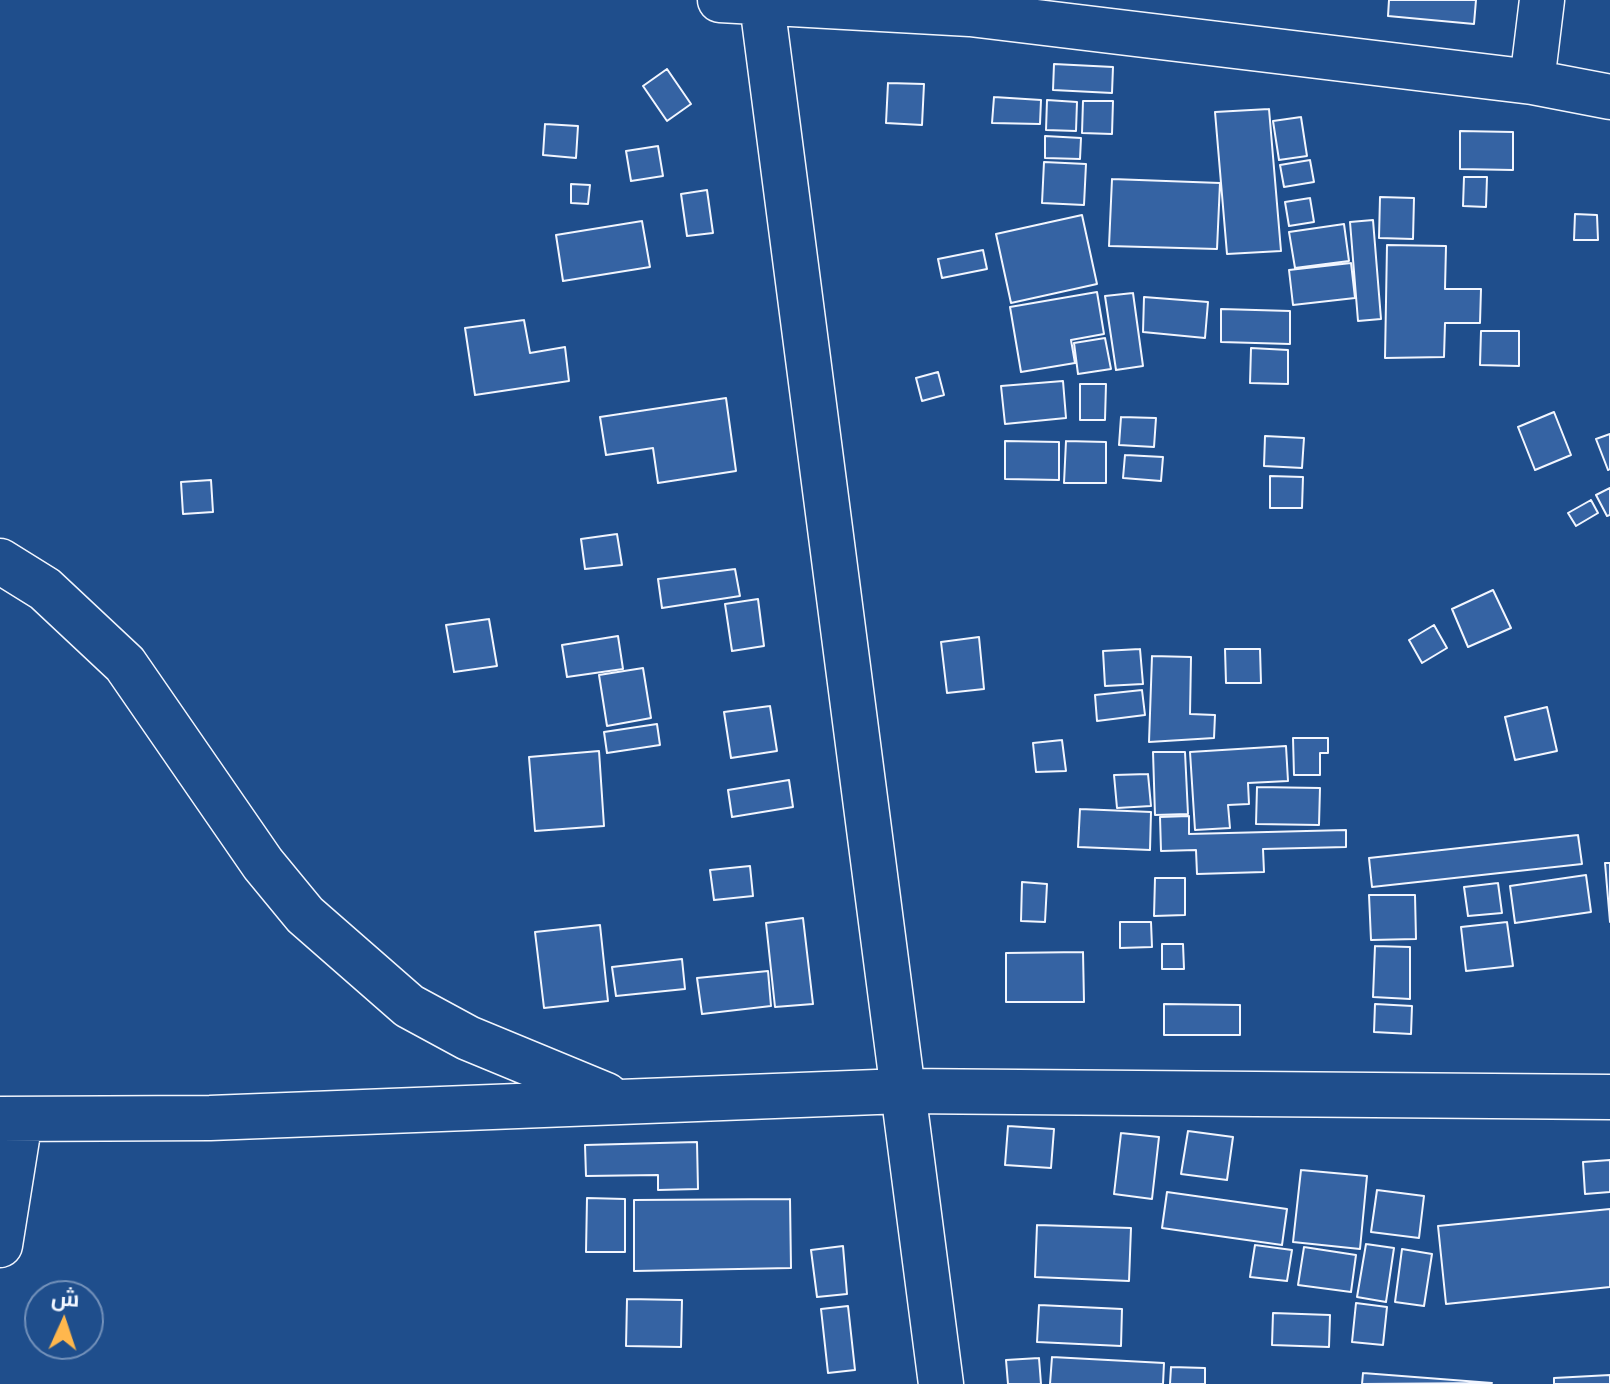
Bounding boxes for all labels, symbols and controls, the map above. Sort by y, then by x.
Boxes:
north arrow [24,1280,104,1360]
text: ش [50,1284,80,1312]

